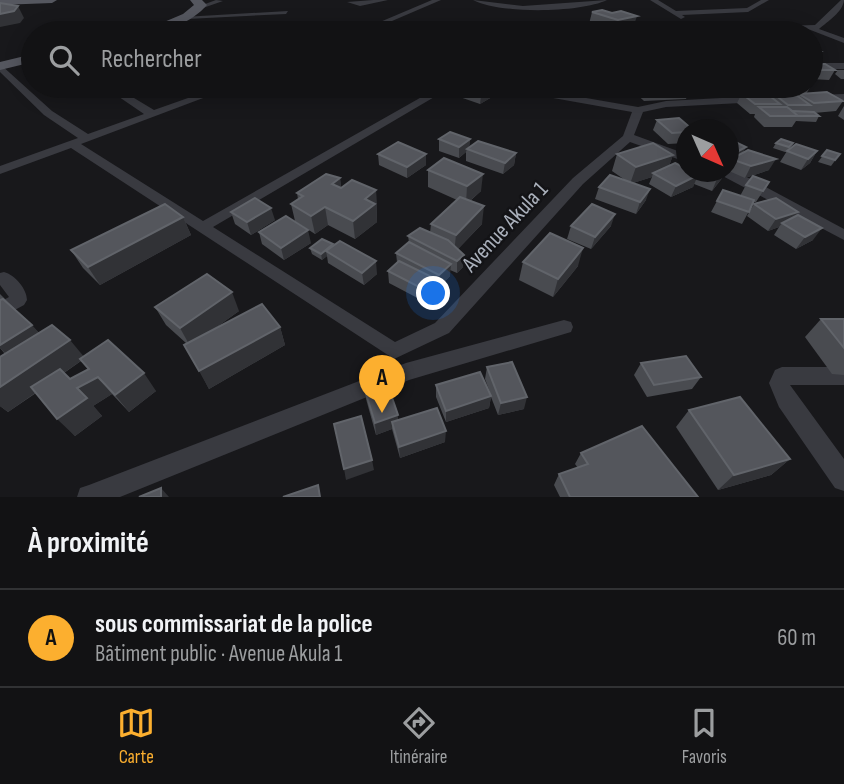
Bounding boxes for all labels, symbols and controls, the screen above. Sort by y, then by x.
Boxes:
search box [21,21,823,98]
icon: search [45,41,83,79]
text: Rechercher [101,44,202,75]
north arrow [676,119,739,182]
street label: Avenue Akula 1 [455,176,554,279]
your location [416,276,450,310]
pin: A [359,355,405,413]
text: À proximité [28,525,149,561]
text: sous commissariat de la police [95,609,373,640]
text: A [46,624,56,652]
text: 60 m [777,624,816,652]
text: Bâtiment public · Avenue Akula 1 [95,640,342,668]
tab: Carte [117,704,155,769]
tab: Itinéraire [390,704,447,769]
tab: Favoris [682,704,727,769]

